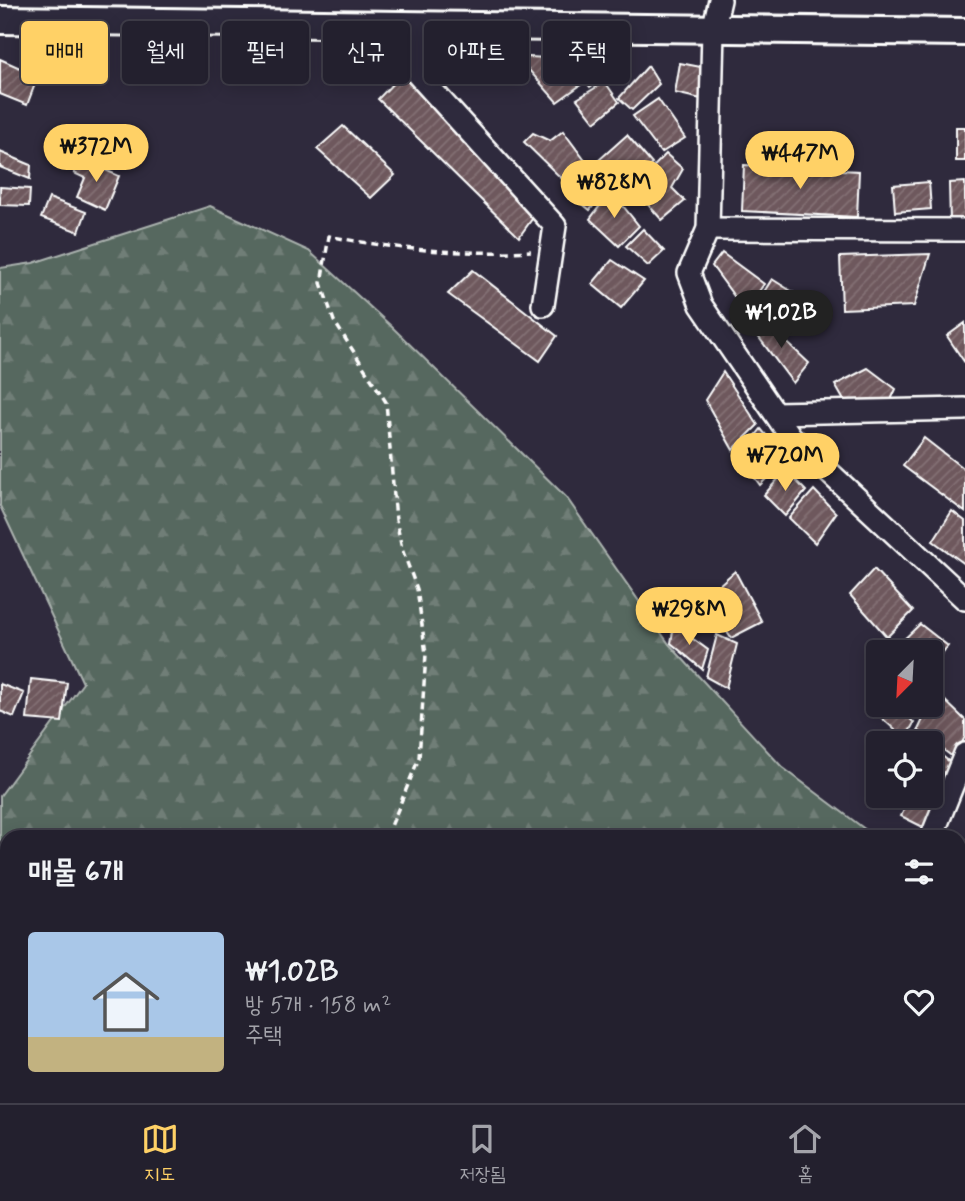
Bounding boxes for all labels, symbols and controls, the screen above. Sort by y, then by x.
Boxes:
chip: 매매 [21,21,108,84]
chip: 월세 [122,21,208,84]
chip: 필터 [222,21,309,84]
chip: 신규 [323,21,410,84]
chip: 아파트 [424,21,529,84]
chip: 주택 [543,21,630,84]
pin: ₩372M [47,124,145,184]
text: ₩372M [60,132,132,162]
pin: ₩447M [751,132,849,191]
text: ₩447M [761,139,839,169]
pin: ₩828M [565,160,663,220]
text: ₩828M [577,168,651,198]
pin: ₩1.02B [724,290,838,350]
text: ₩1.02B [745,298,817,328]
pin: ₩720M [736,434,834,493]
text: ₩720M [746,441,824,471]
pin: ₩298M [640,588,738,647]
text: ₩298M [652,595,726,625]
north arrow [866,640,943,718]
map controls [866,640,943,808]
button: locate [866,731,943,808]
text: 매물 6개 [28,853,124,892]
icon: filters [900,853,938,891]
text: ₩1.02B [245,952,339,991]
icon: home [84,960,168,1044]
icon: heart [900,983,938,1021]
text: 방 5개 · 158 m² [245,991,391,1021]
text: 주택 [245,1021,282,1051]
tab: 지도 [141,1120,179,1187]
tab: 저장됨 [460,1120,505,1187]
tab: 홈 [786,1120,824,1187]

